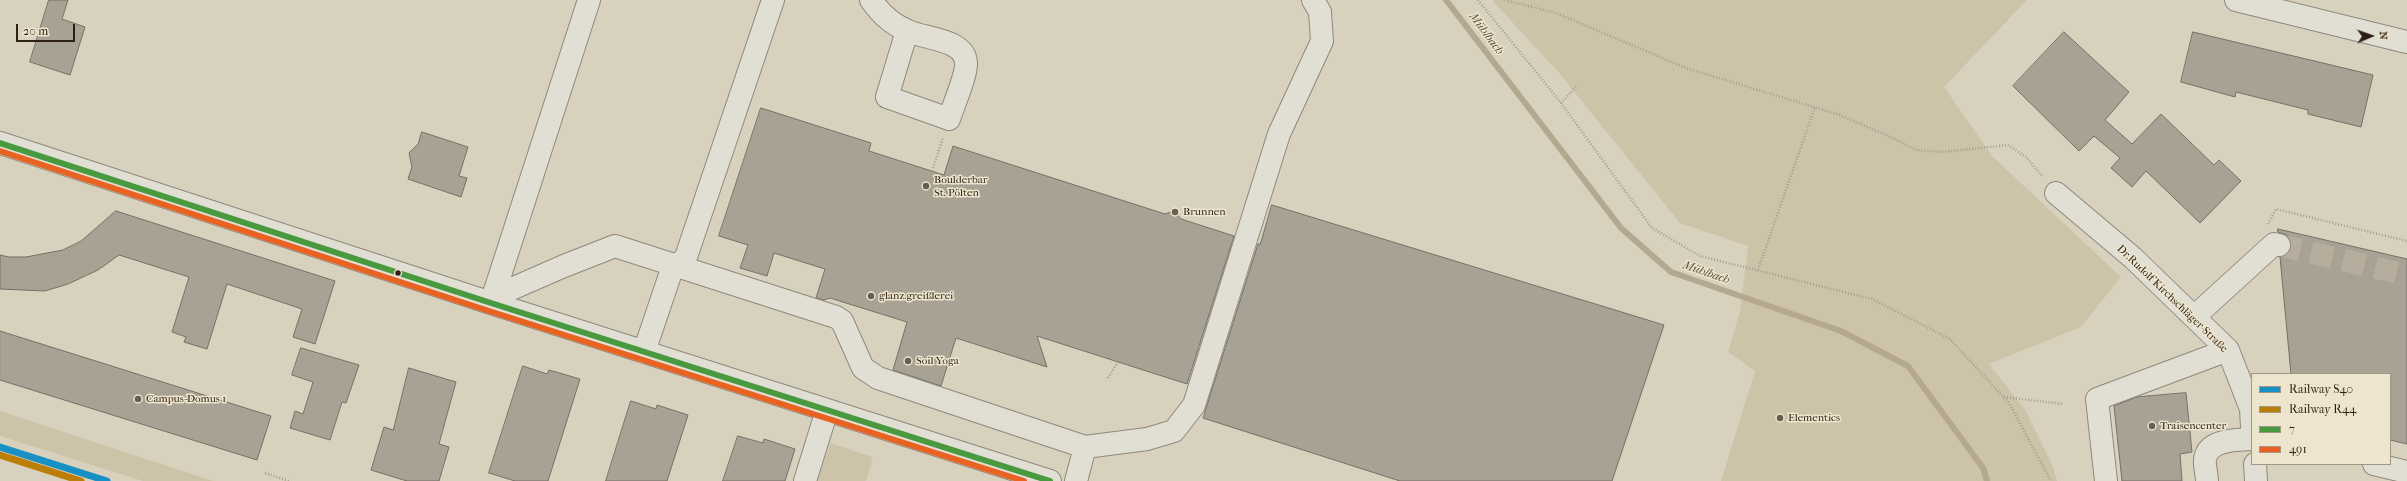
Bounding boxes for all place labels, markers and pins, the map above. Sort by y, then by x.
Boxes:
place label: Boulderbar St. Pölten [934,173,987,199]
marker: Boulderbar St. Pölten [921,181,931,191]
place label: Brunnen [1183,205,1226,219]
marker: Brunnen [1170,207,1180,217]
unlabelled marker [393,268,403,278]
place label: glanz.greißlerei [879,289,953,303]
marker: glanz.greißlerei [866,291,876,301]
place label: Soil Yoga [916,354,959,368]
marker: Soil Yoga [903,356,913,366]
place label: Campus-Domus 1 [146,392,226,406]
marker: Campus-Domus 1 [133,394,143,404]
place label: Elementics [1788,411,1840,425]
marker: Elementics [1775,413,1785,423]
place label: Traisencenter [2160,419,2226,433]
marker: Traisencenter [2147,421,2157,431]

